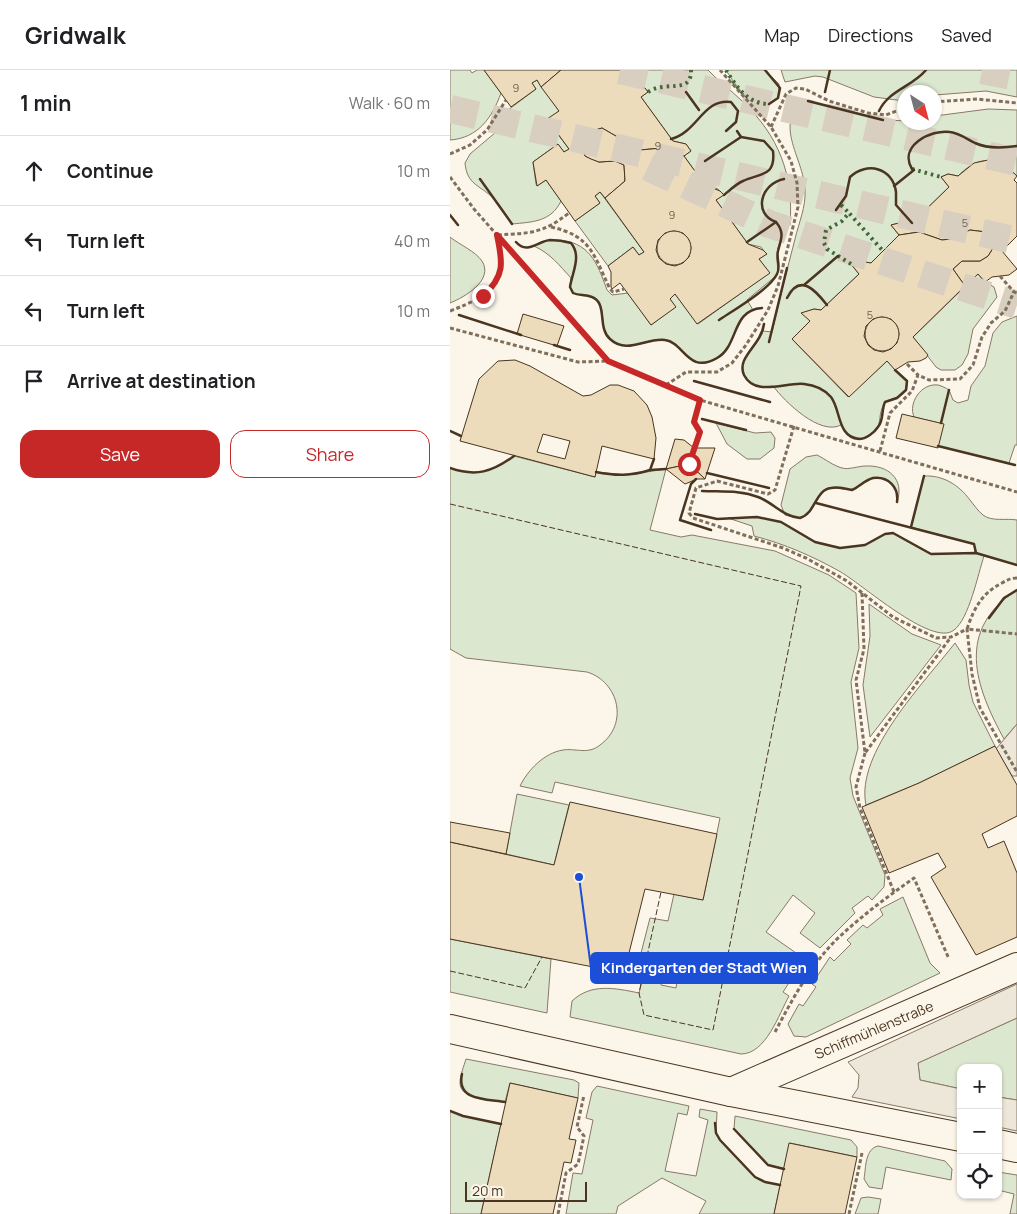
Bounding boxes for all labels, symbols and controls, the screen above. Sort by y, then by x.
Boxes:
text: Gridwalk [25,18,126,51]
text: Map [764,23,800,47]
text: Directions [828,23,913,47]
text: Saved [941,23,992,47]
house number: 9 [513,80,520,95]
north arrow [897,85,942,130]
text: 1 min [20,89,71,117]
text: Walk · 60 m [349,92,430,114]
house number: 9 [655,138,662,153]
icon: ahead [20,157,48,185]
text: Continue [67,158,153,184]
text: 10 m [397,160,430,182]
house number: 9 [669,207,676,222]
house number: 5 [962,215,968,230]
icon: left [20,227,48,255]
text: Turn left [67,228,145,254]
text: 40 m [394,230,430,252]
route end [472,285,495,308]
icon: left [20,297,48,325]
text: Turn left [67,298,145,324]
text: 10 m [397,300,430,322]
house number: 5 [867,307,873,322]
icon: arrive [20,367,48,395]
text: Arrive at destination [67,368,256,394]
button: Save [20,430,220,478]
button: Share [230,430,430,478]
route start [678,453,701,476]
callout: Kindergarten der Stadt Wien [591,953,817,983]
text: Kindergarten der Stadt Wien [601,957,807,978]
street label: Schiffmühlenstraße [811,996,936,1063]
map controls [957,1064,1002,1199]
button: + [957,1064,1002,1109]
button: − [957,1109,1002,1154]
button: locate [957,1154,1002,1199]
scale bar [465,1179,588,1202]
text: 20 m [472,1181,503,1200]

